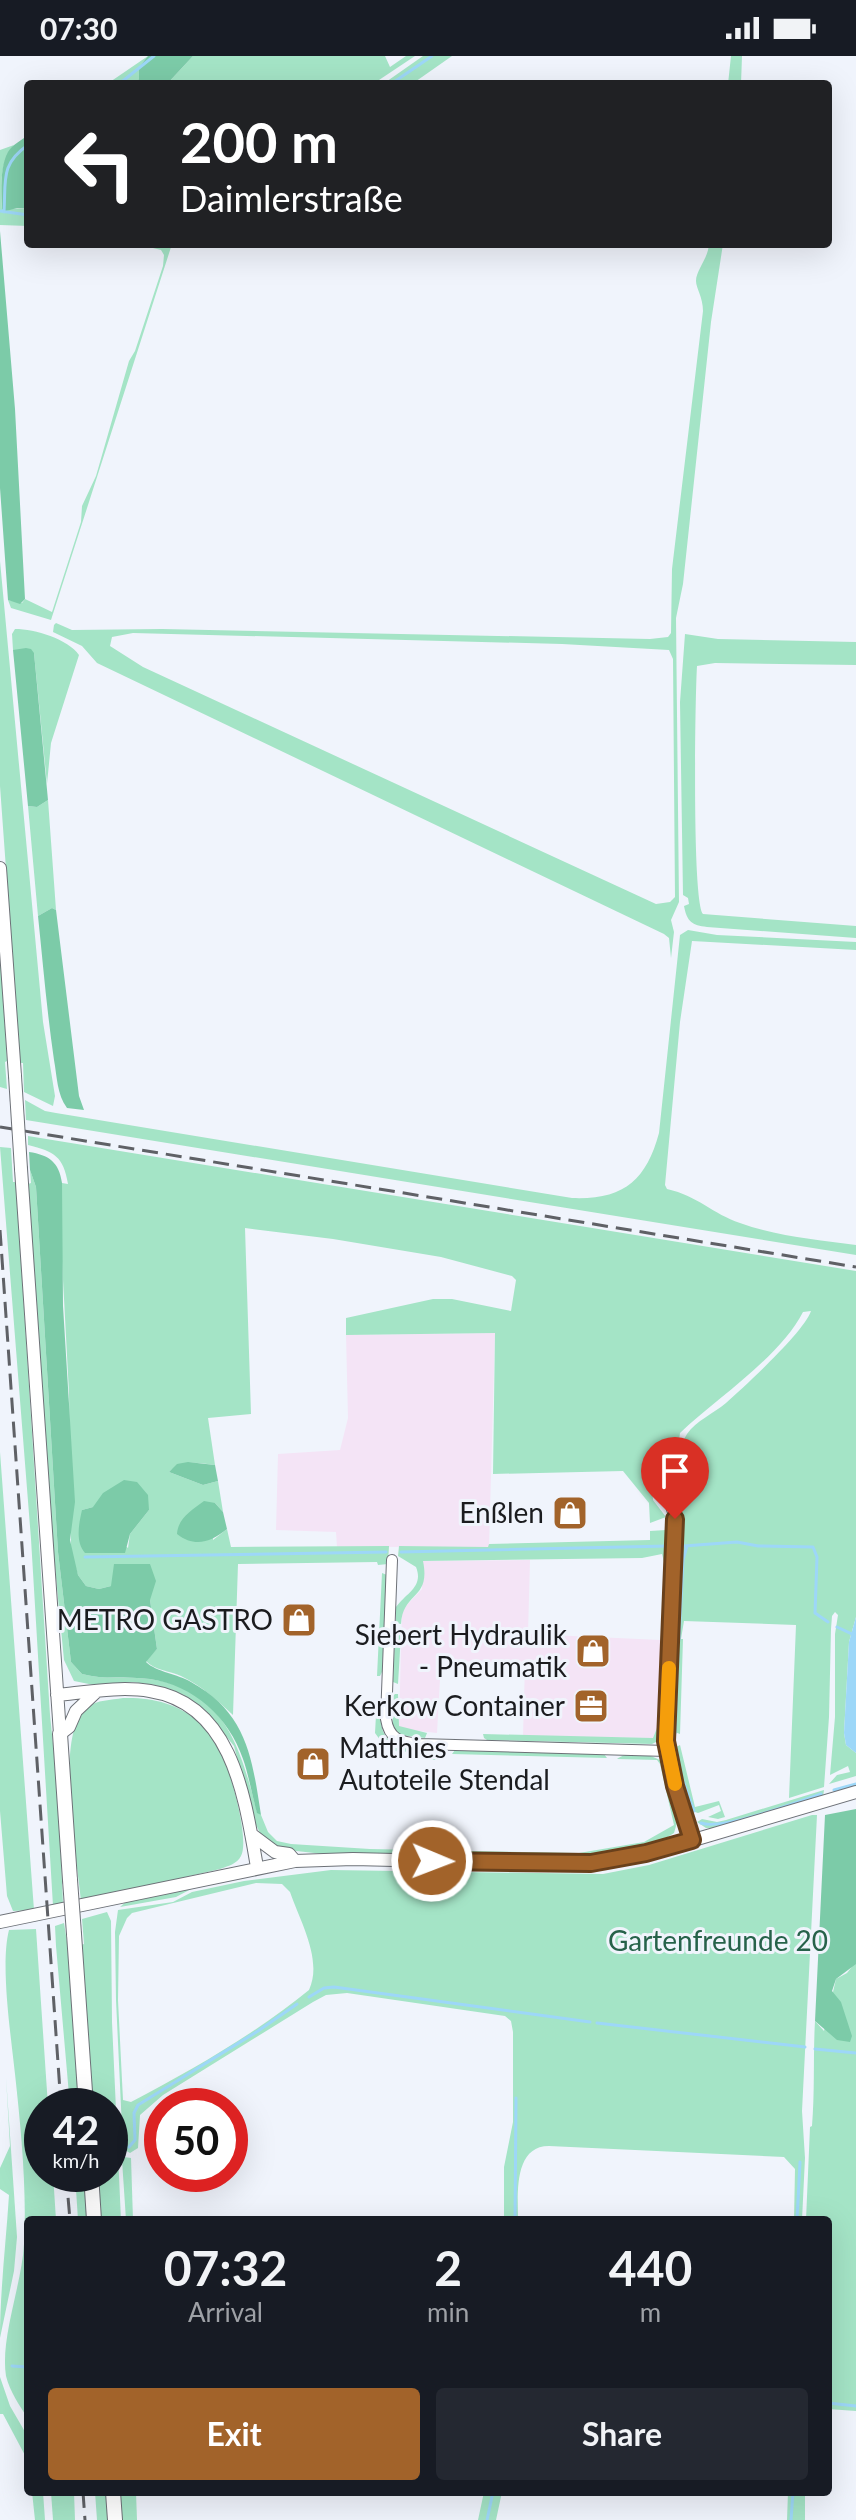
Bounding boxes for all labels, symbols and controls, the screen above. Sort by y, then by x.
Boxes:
text: 07:30 [40,10,117,46]
text: 200 m [180,108,338,175]
icon: left [48,112,152,216]
text: Daimlerstraße [180,176,403,220]
pin [641,1437,709,1519]
icon: arrive [653,1449,697,1493]
shop icon: Enßlen [551,1494,589,1532]
place label: Enßlen [459,1495,544,1529]
shop icon: METRO GASTRO [280,1601,318,1639]
place label: METRO GASTRO [57,1602,273,1636]
place label: Siebert Hydraulik - Pneumatik [355,1617,568,1683]
shop icon: Siebert Hydraulik - Pneumatik [574,1632,612,1670]
office icon: Kerkow Container [572,1687,610,1725]
place label: Kerkow Container [344,1688,565,1722]
place label: Matthies Autoteile Stendal [339,1730,550,1796]
shop icon: Matthies Autoteile Stendal [294,1745,332,1783]
position arrow [390,1819,474,1903]
park label: Gartenfreunde 20 [608,1923,828,1957]
speed limit sign: 50 [144,2088,248,2192]
text: 42 [53,2106,99,2154]
text: km/h [53,2148,99,2172]
text: 07:32 [164,2239,287,2296]
text: 2 [434,2239,462,2296]
text: 440 [609,2239,692,2296]
text: Arrival [188,2296,263,2328]
text: min [427,2296,469,2328]
text: m [640,2296,661,2328]
button: Exit [48,2388,420,2480]
button: Share [436,2388,808,2480]

